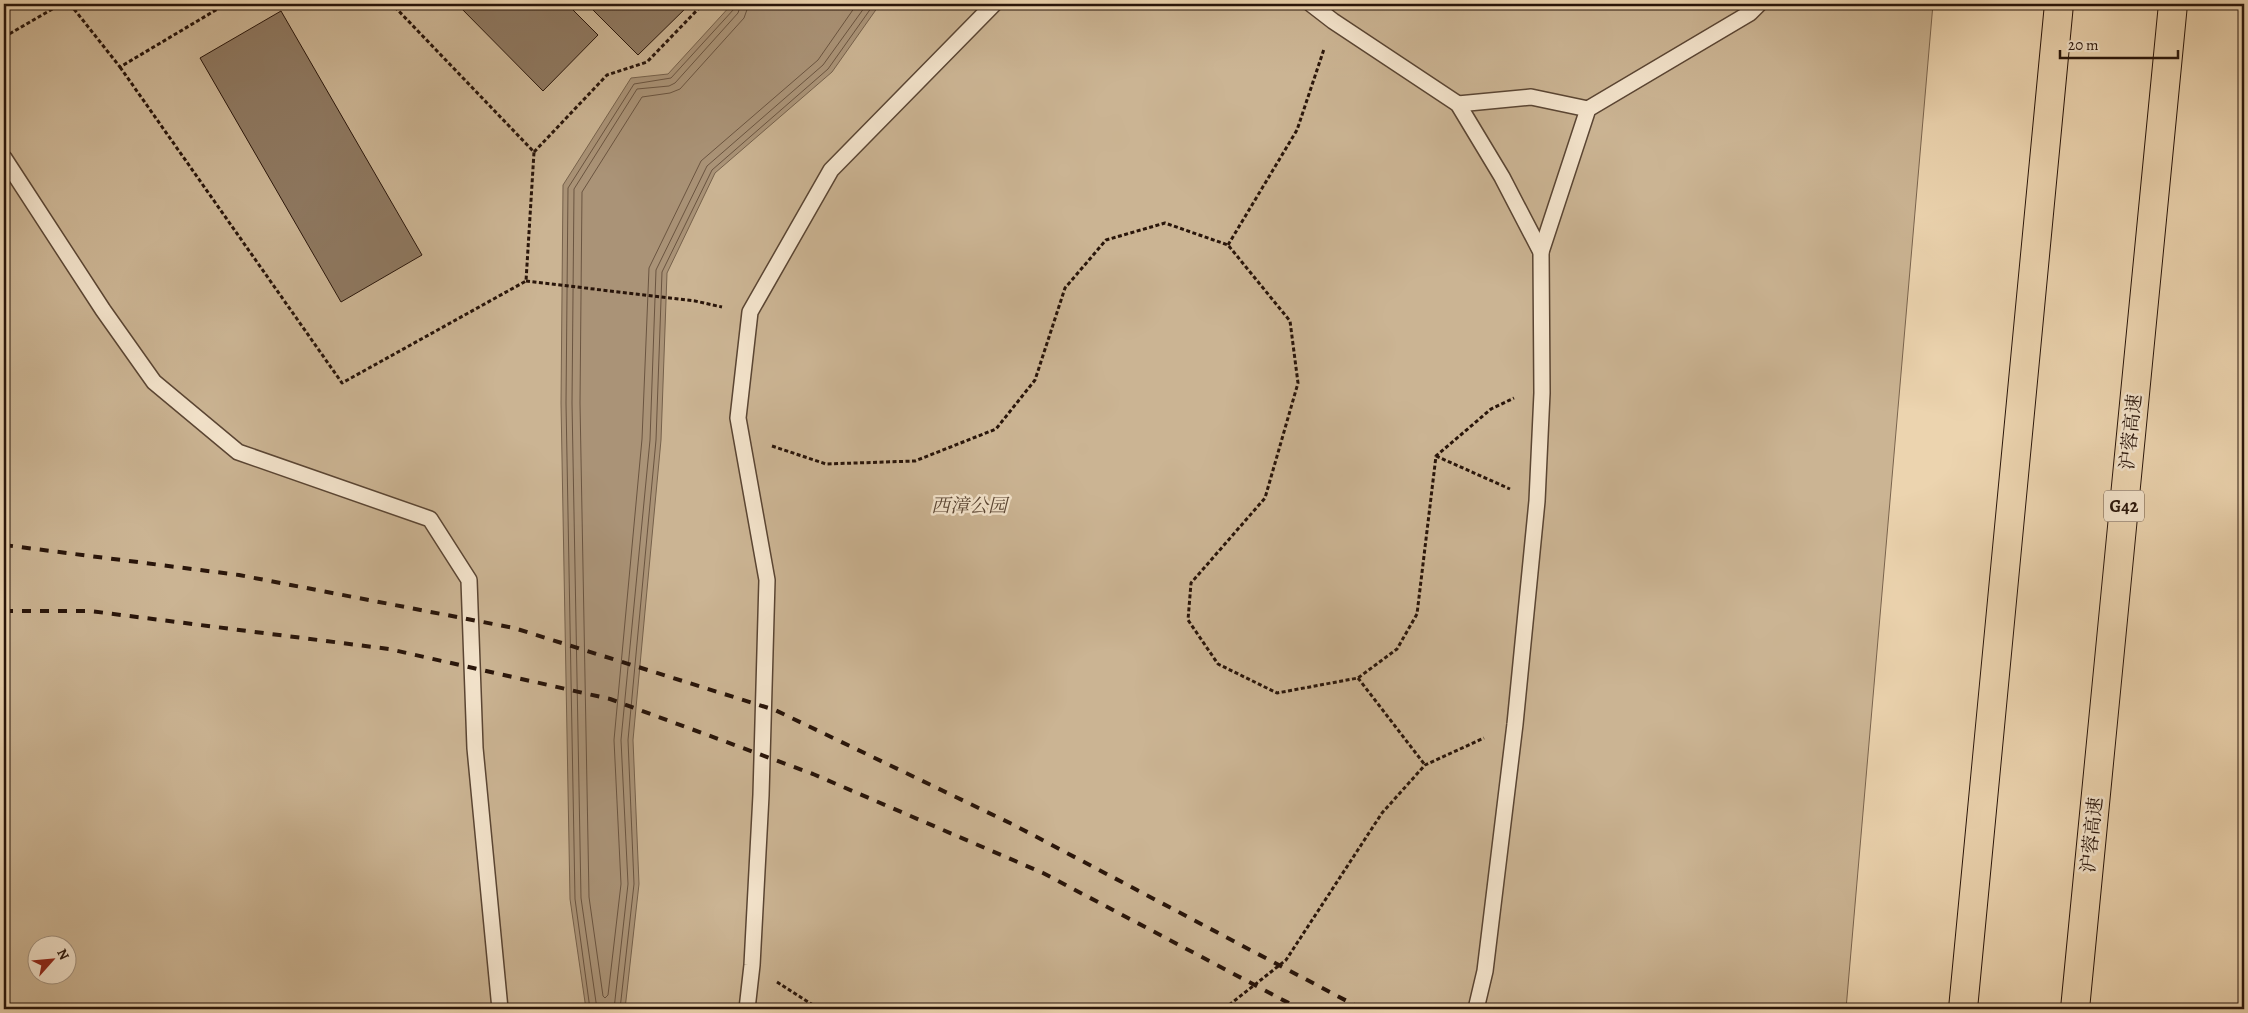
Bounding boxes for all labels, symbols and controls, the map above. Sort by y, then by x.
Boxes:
scale bar [2060,28,2178,60]
text: 20 m [2068,35,2099,55]
street label: 沪蓉高速 [2114,393,2148,471]
road number: G42 [2104,491,2144,522]
park label: 西漳公园 [931,493,1010,519]
street label: 沪蓉高速 [2075,796,2109,874]
north arrow [28,936,78,986]
text: N [52,945,74,963]

